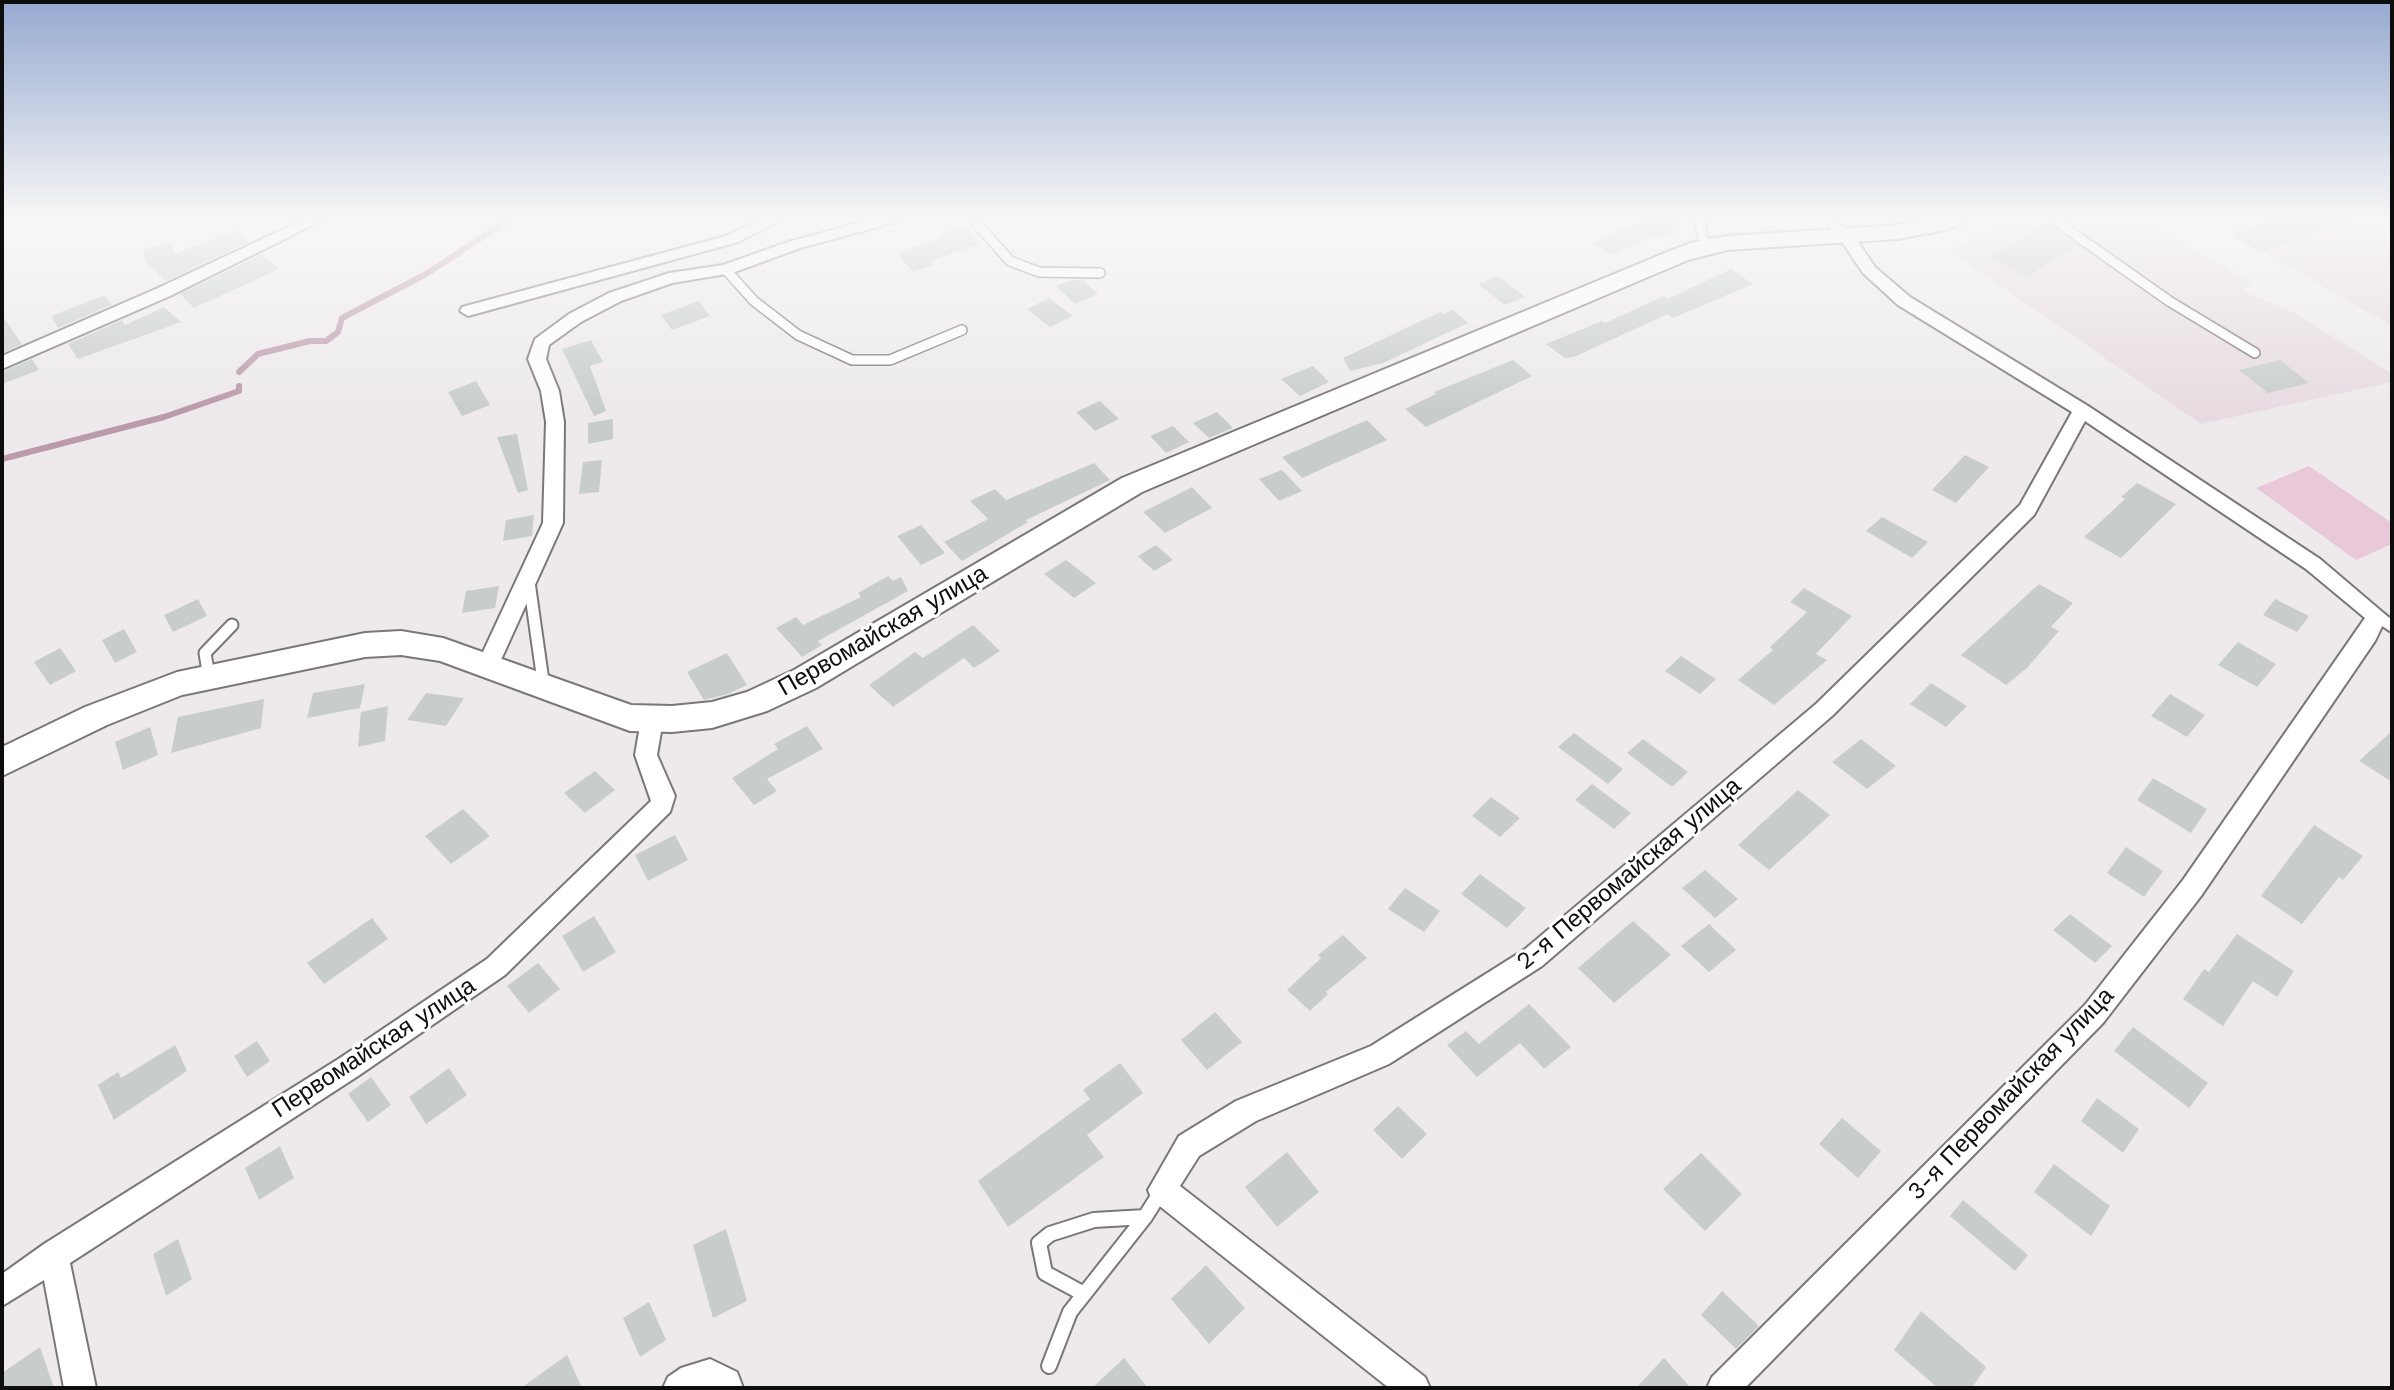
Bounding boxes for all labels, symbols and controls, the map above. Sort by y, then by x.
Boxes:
street label: Первомайская улица [773,559,993,703]
street label: 2-я Первомайская улица [1511,772,1747,976]
street label: Первомайская улица [267,972,481,1124]
street label: 3-я Первомайская улица [1902,982,2120,1206]

